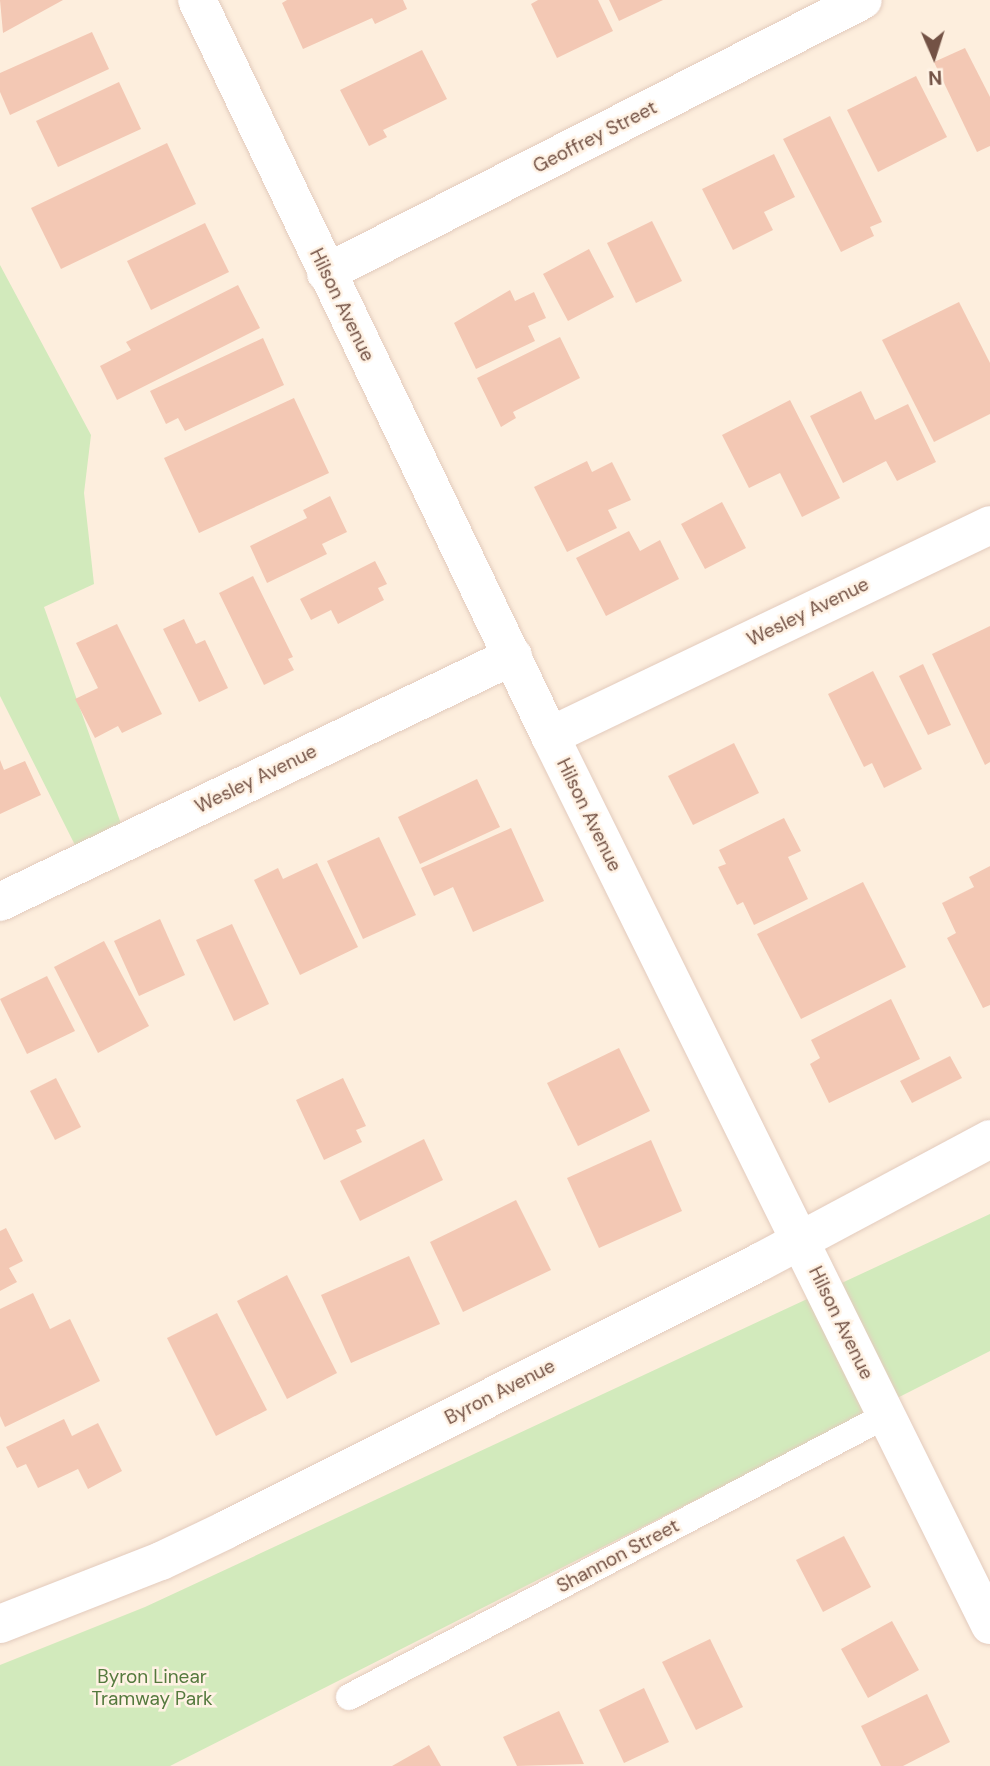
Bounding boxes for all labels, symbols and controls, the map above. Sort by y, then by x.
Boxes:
north arrow [899,21,969,91]
text: N [928,65,943,90]
street label: Geoffrey Street [529,96,661,178]
street label: Hilson Avenue [305,245,379,365]
street label: Wesley Avenue [743,573,873,651]
street label: Wesley Avenue [191,740,321,818]
street label: Hilson Avenue [552,755,626,875]
street label: Hilson Avenue [804,1263,878,1383]
street label: Byron Avenue [441,1354,559,1430]
street label: Shannon Street [553,1514,683,1598]
park label: Byron Linear Tramway Park [91,1666,213,1710]

